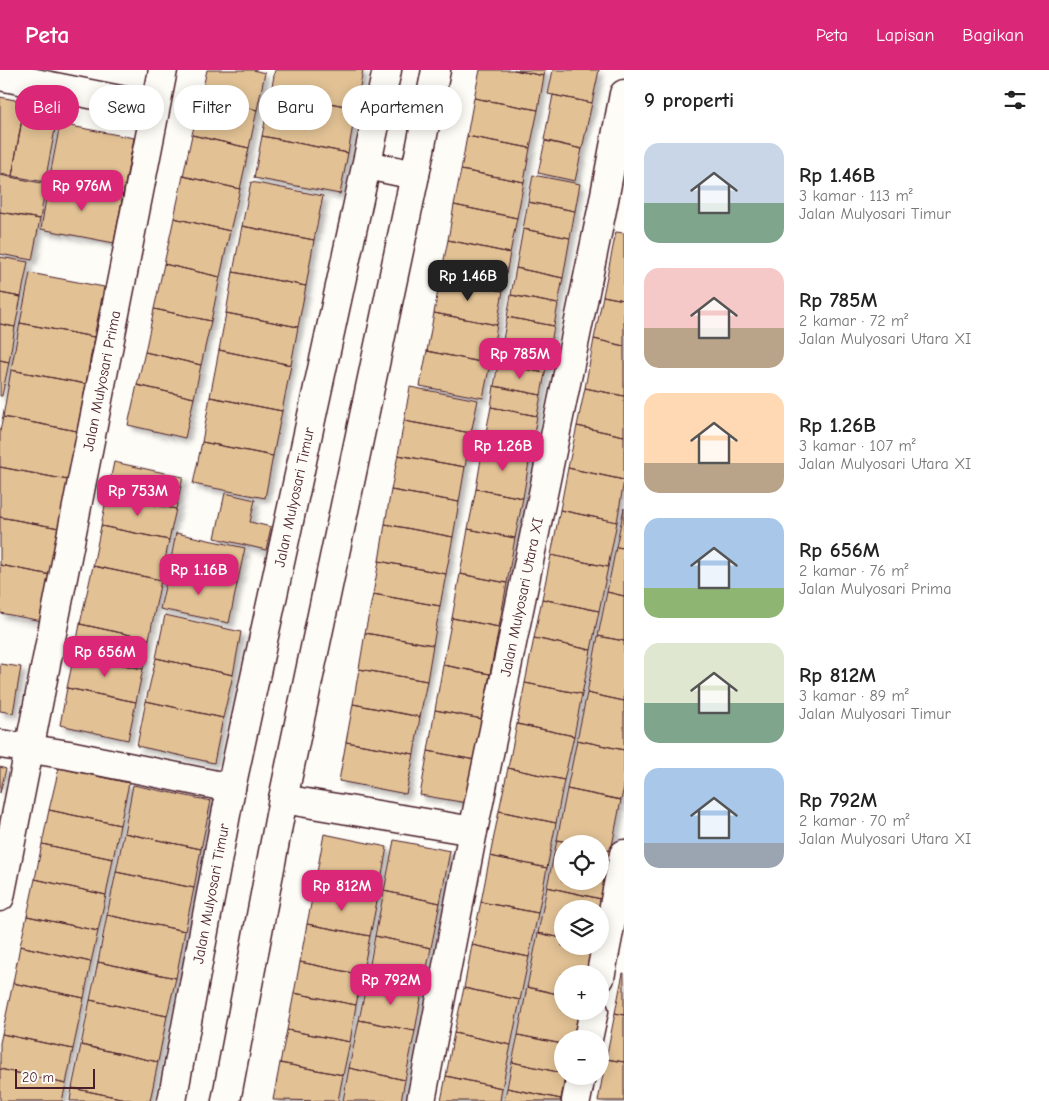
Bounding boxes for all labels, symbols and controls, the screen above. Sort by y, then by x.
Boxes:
text: Peta [25,21,70,49]
text: Peta [816,25,848,46]
text: Lapisan [876,25,934,46]
text: Bagikan [962,25,1024,46]
chip: Beli [15,85,79,130]
chip: Sewa [89,85,164,130]
chip: Filter [174,85,249,130]
chip: Baru [259,85,332,130]
chip: Apartemen [342,85,462,130]
icon: filters [1001,86,1029,114]
text: 9 properti [644,88,734,112]
icon: home [684,163,744,223]
text: Rp 1.46B [799,163,875,187]
pin: Rp 976M [36,170,128,212]
text: Rp 976M [52,177,112,195]
text: 3 kamar · 113 m² [799,187,913,205]
text: Jalan Mulyosari Timur [799,205,951,223]
pin: Rp 1.46B [416,260,520,302]
text: Rp 1.46B [439,267,497,285]
icon: home [684,288,744,348]
text: Rp 785M [799,288,877,312]
street label: Jalan Mulyosari Prima [79,309,124,453]
text: 2 kamar · 72 m² [799,312,908,330]
text: Jalan Mulyosari Utara XI [799,330,971,348]
pin: Rp 785M [474,338,566,380]
text: Rp 785M [490,345,550,363]
icon: home [684,413,744,473]
text: Rp 1.26B [799,413,876,437]
street label: Jalan Mulyosari Timur [270,426,318,569]
pin: Rp 1.26B [451,430,555,472]
text: Rp 1.26B [474,437,532,455]
text: 3 kamar · 107 m² [799,437,916,455]
text: Jalan Mulyosari Utara XI [799,455,971,473]
pin: Rp 753M [92,474,184,517]
text: Rp 753M [108,482,168,500]
street label: Jalan Mulyosari Utara XI [496,516,547,678]
icon: home [684,538,744,598]
text: Rp 656M [799,538,880,562]
pin: Rp 1.16B [147,554,251,596]
text: Rp 1.16B [171,561,227,579]
text: 2 kamar · 76 m² [799,562,908,580]
text: Jalan Mulyosari Prima [799,580,952,598]
pin: Rp 656M [59,636,151,678]
text: Rp 656M [74,643,136,661]
icon: home [684,663,744,723]
text: Rp 812M [799,663,876,687]
text: 3 kamar · 89 m² [799,687,909,705]
text: Jalan Mulyosari Timur [799,705,951,723]
icon: home [684,788,744,848]
text: Rp 792M [799,788,877,812]
text: 2 kamar · 70 m² [799,812,910,830]
street label: Jalan Mulyosari Timur [189,822,233,965]
text: Jalan Mulyosari Utara XI [799,830,971,848]
map controls [554,835,609,1085]
button: locate [554,835,609,890]
pin: Rp 812M [296,870,388,912]
text: Rp 812M [313,877,371,895]
button: layers [554,900,609,955]
pin: Rp 792M [345,964,437,1006]
button: + [554,965,609,1020]
text: Rp 792M [361,971,421,989]
button: − [554,1030,609,1085]
scale bar [15,1066,95,1089]
text: 20 m [22,1069,54,1086]

